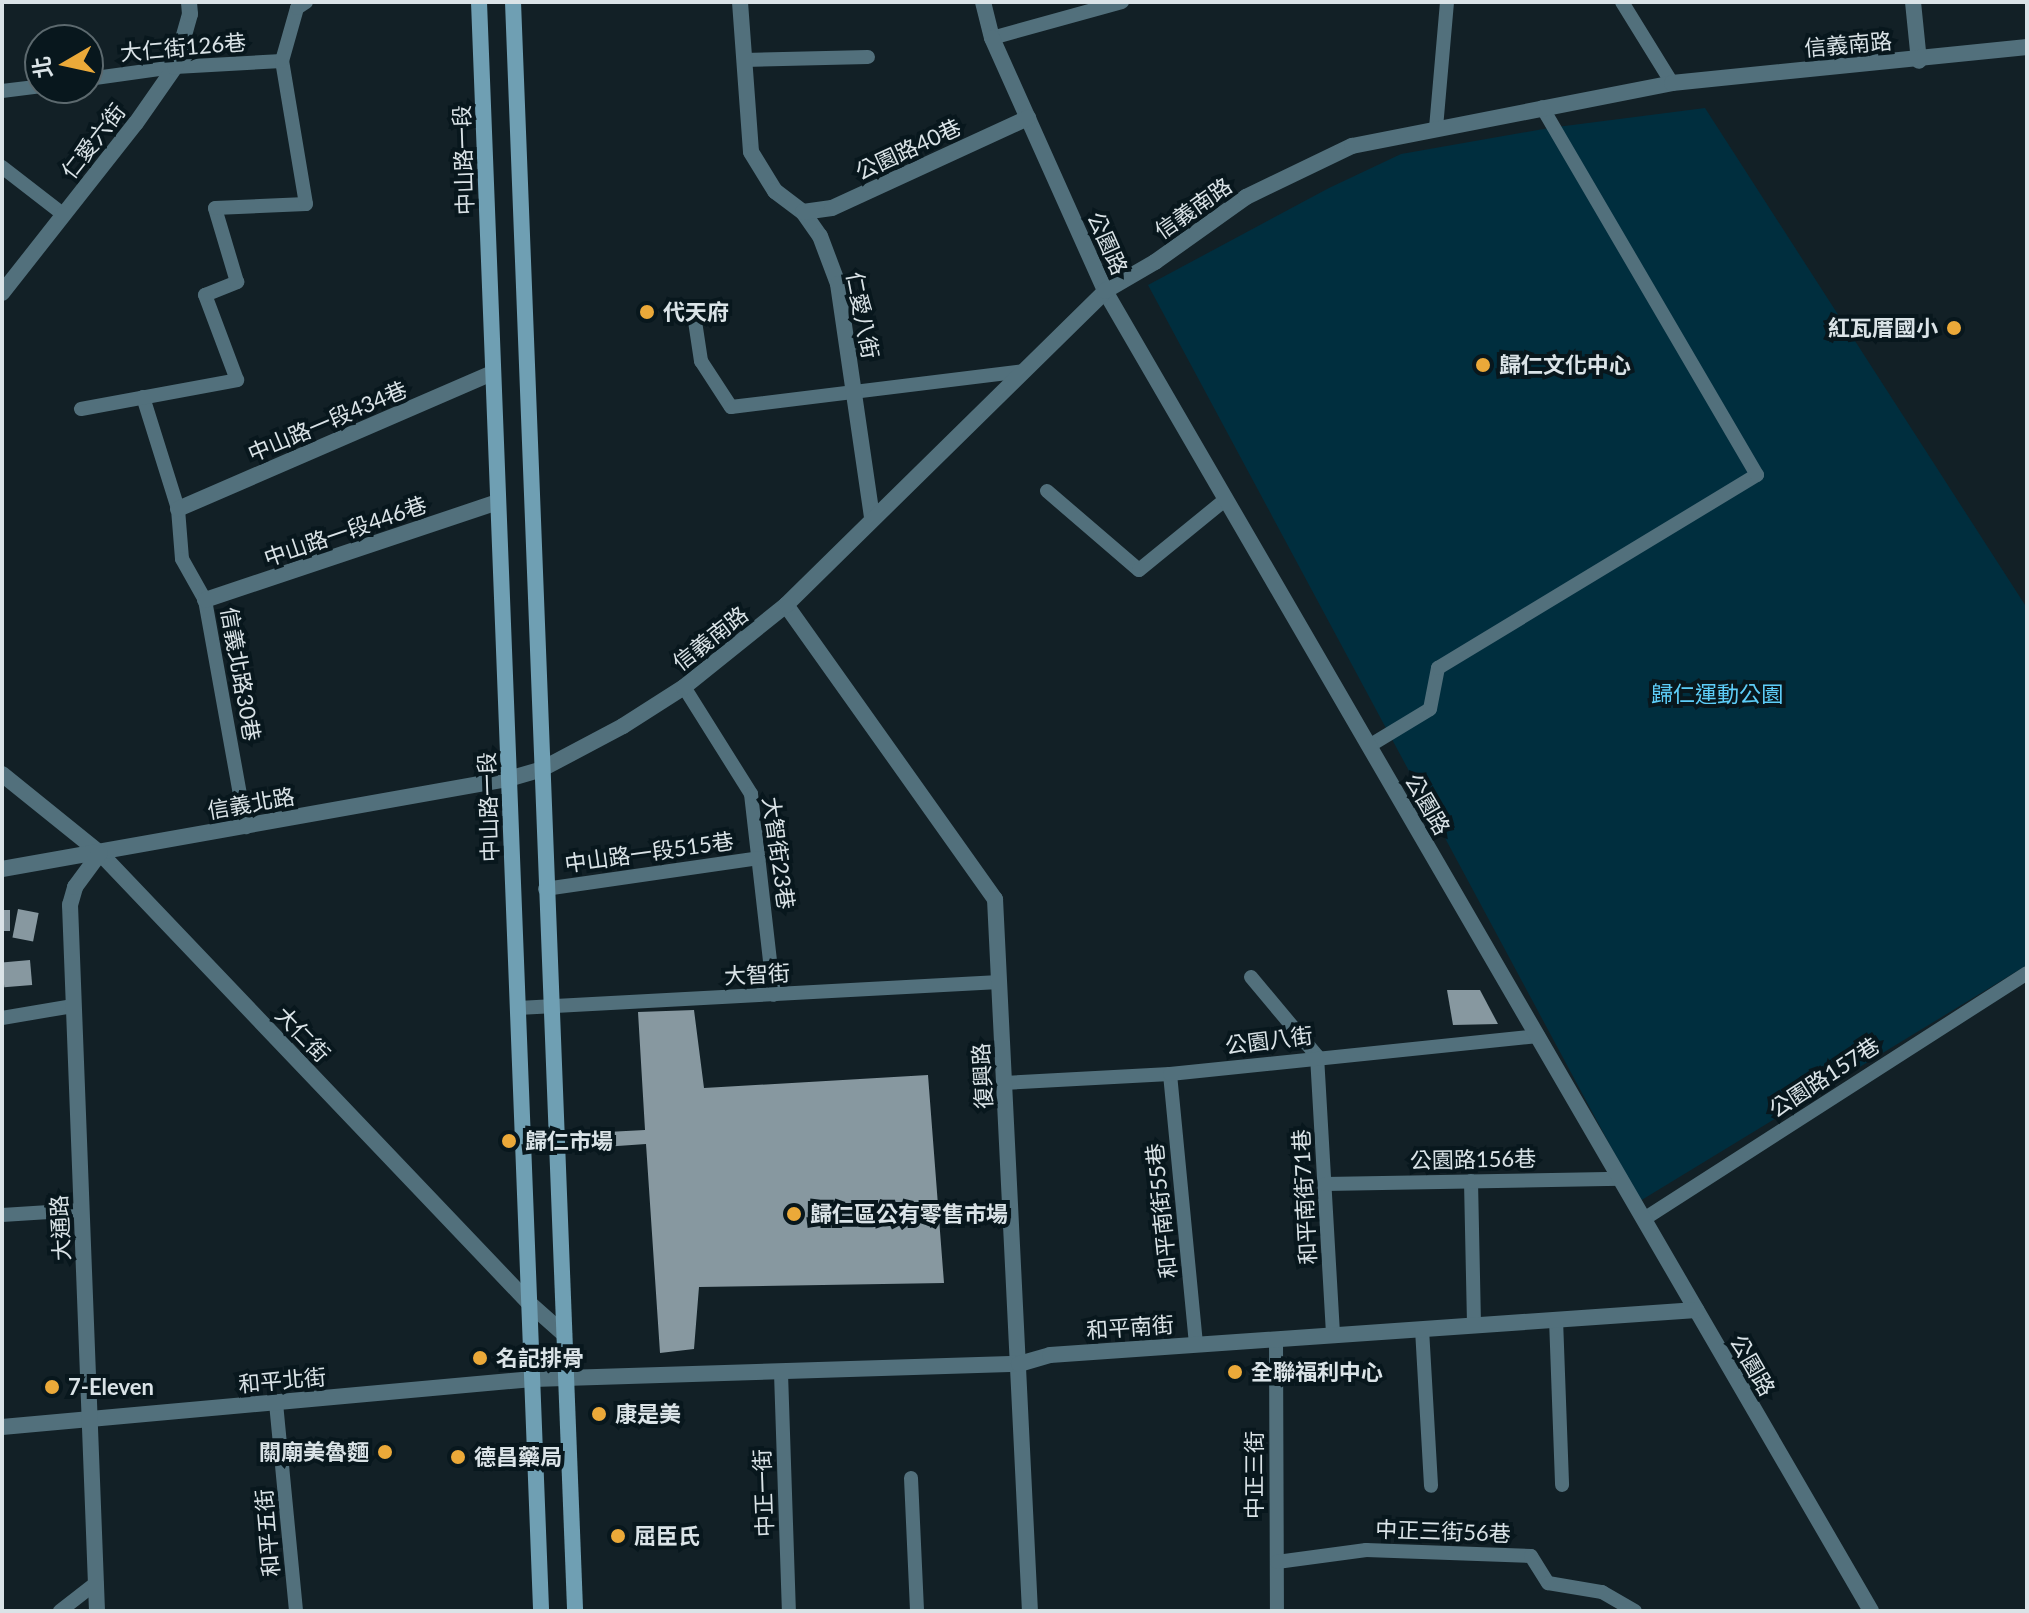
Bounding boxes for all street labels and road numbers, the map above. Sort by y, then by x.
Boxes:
street label: 信義南路 [1803,27,1893,61]
street label: 大仁街126巷 [119,28,247,66]
street label: 仁愛六街 [56,98,130,184]
street label: 中山路一段 [448,105,478,215]
street label: 公園路40巷 [851,113,965,185]
street label: 信義南路 [1149,172,1237,244]
street label: 公園路 [1083,207,1133,279]
street label: 仁愛八街 [842,269,884,361]
street label: 中山路一段434巷 [243,376,411,466]
street label: 中山路一段446巷 [260,491,430,571]
street label: 信義南路 [667,601,753,675]
street label: 信義北路30巷 [216,605,266,743]
street label: 中山路一段 [473,752,503,862]
street label: 公園路 [1400,769,1456,839]
street label: 信義北路 [205,782,297,824]
street label: 大智街23巷 [758,795,800,911]
street label: 中山路一段515巷 [563,827,735,877]
street label: 大智街 [723,959,791,989]
street label: 大仁街 [271,1001,335,1067]
street label: 公園八街 [1224,1022,1314,1058]
street label: 公園路157巷 [1764,1032,1884,1122]
street label: 復興路 [967,1042,997,1110]
street label: 和平南街71巷 [1287,1129,1321,1265]
street label: 和平南街55巷 [1141,1142,1181,1280]
street label: 公園路156巷 [1410,1145,1536,1173]
street label: 大通路 [45,1194,75,1262]
street label: 和平南街 [1085,1311,1175,1343]
street label: 公園路 [1725,1330,1781,1400]
street label: 和平北街 [237,1363,327,1397]
street label: 中正三街 [1241,1431,1267,1519]
street label: 中正一街 [748,1449,778,1537]
street label: 和平五街 [250,1488,284,1578]
street label: 中正三街56巷 [1375,1515,1511,1547]

